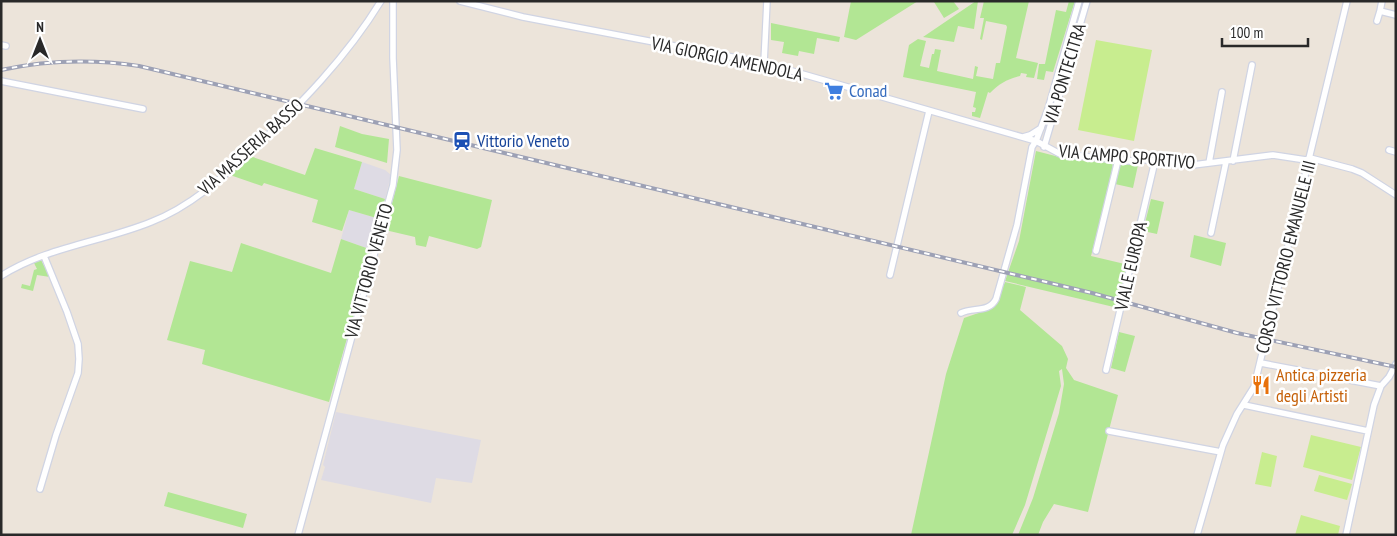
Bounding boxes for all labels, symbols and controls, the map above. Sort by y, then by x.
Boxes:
north arrow [15,15,65,65]
scale bar [1222,15,1308,47]
text: N [36,18,44,36]
street label: VIA PONTECITRA [1038,20,1091,128]
text: 100 m [1230,23,1263,42]
street label: VIA GIORGIO AMENDOLA [648,31,805,86]
place label: Conad [849,79,887,102]
supermarket icon: Conad [823,80,845,102]
street label: VIA MASSERIA BASSO [192,93,308,201]
place label: Vittorio Veneto [476,129,570,152]
station icon: Vittorio Veneto [451,130,473,152]
street label: VIA CAMPO SPORTIVO [1057,139,1196,174]
street label: CORSO VITTORIO EMANUELE III [1250,158,1321,356]
street label: VIA VITTORIO VENETO [339,201,398,342]
street label: VIALE EUROPA [1109,219,1152,314]
place label: Antica pizzeria degli Artisti [1276,363,1367,407]
restaurant icon: Antica pizzeria degli Artisti [1250,374,1272,396]

